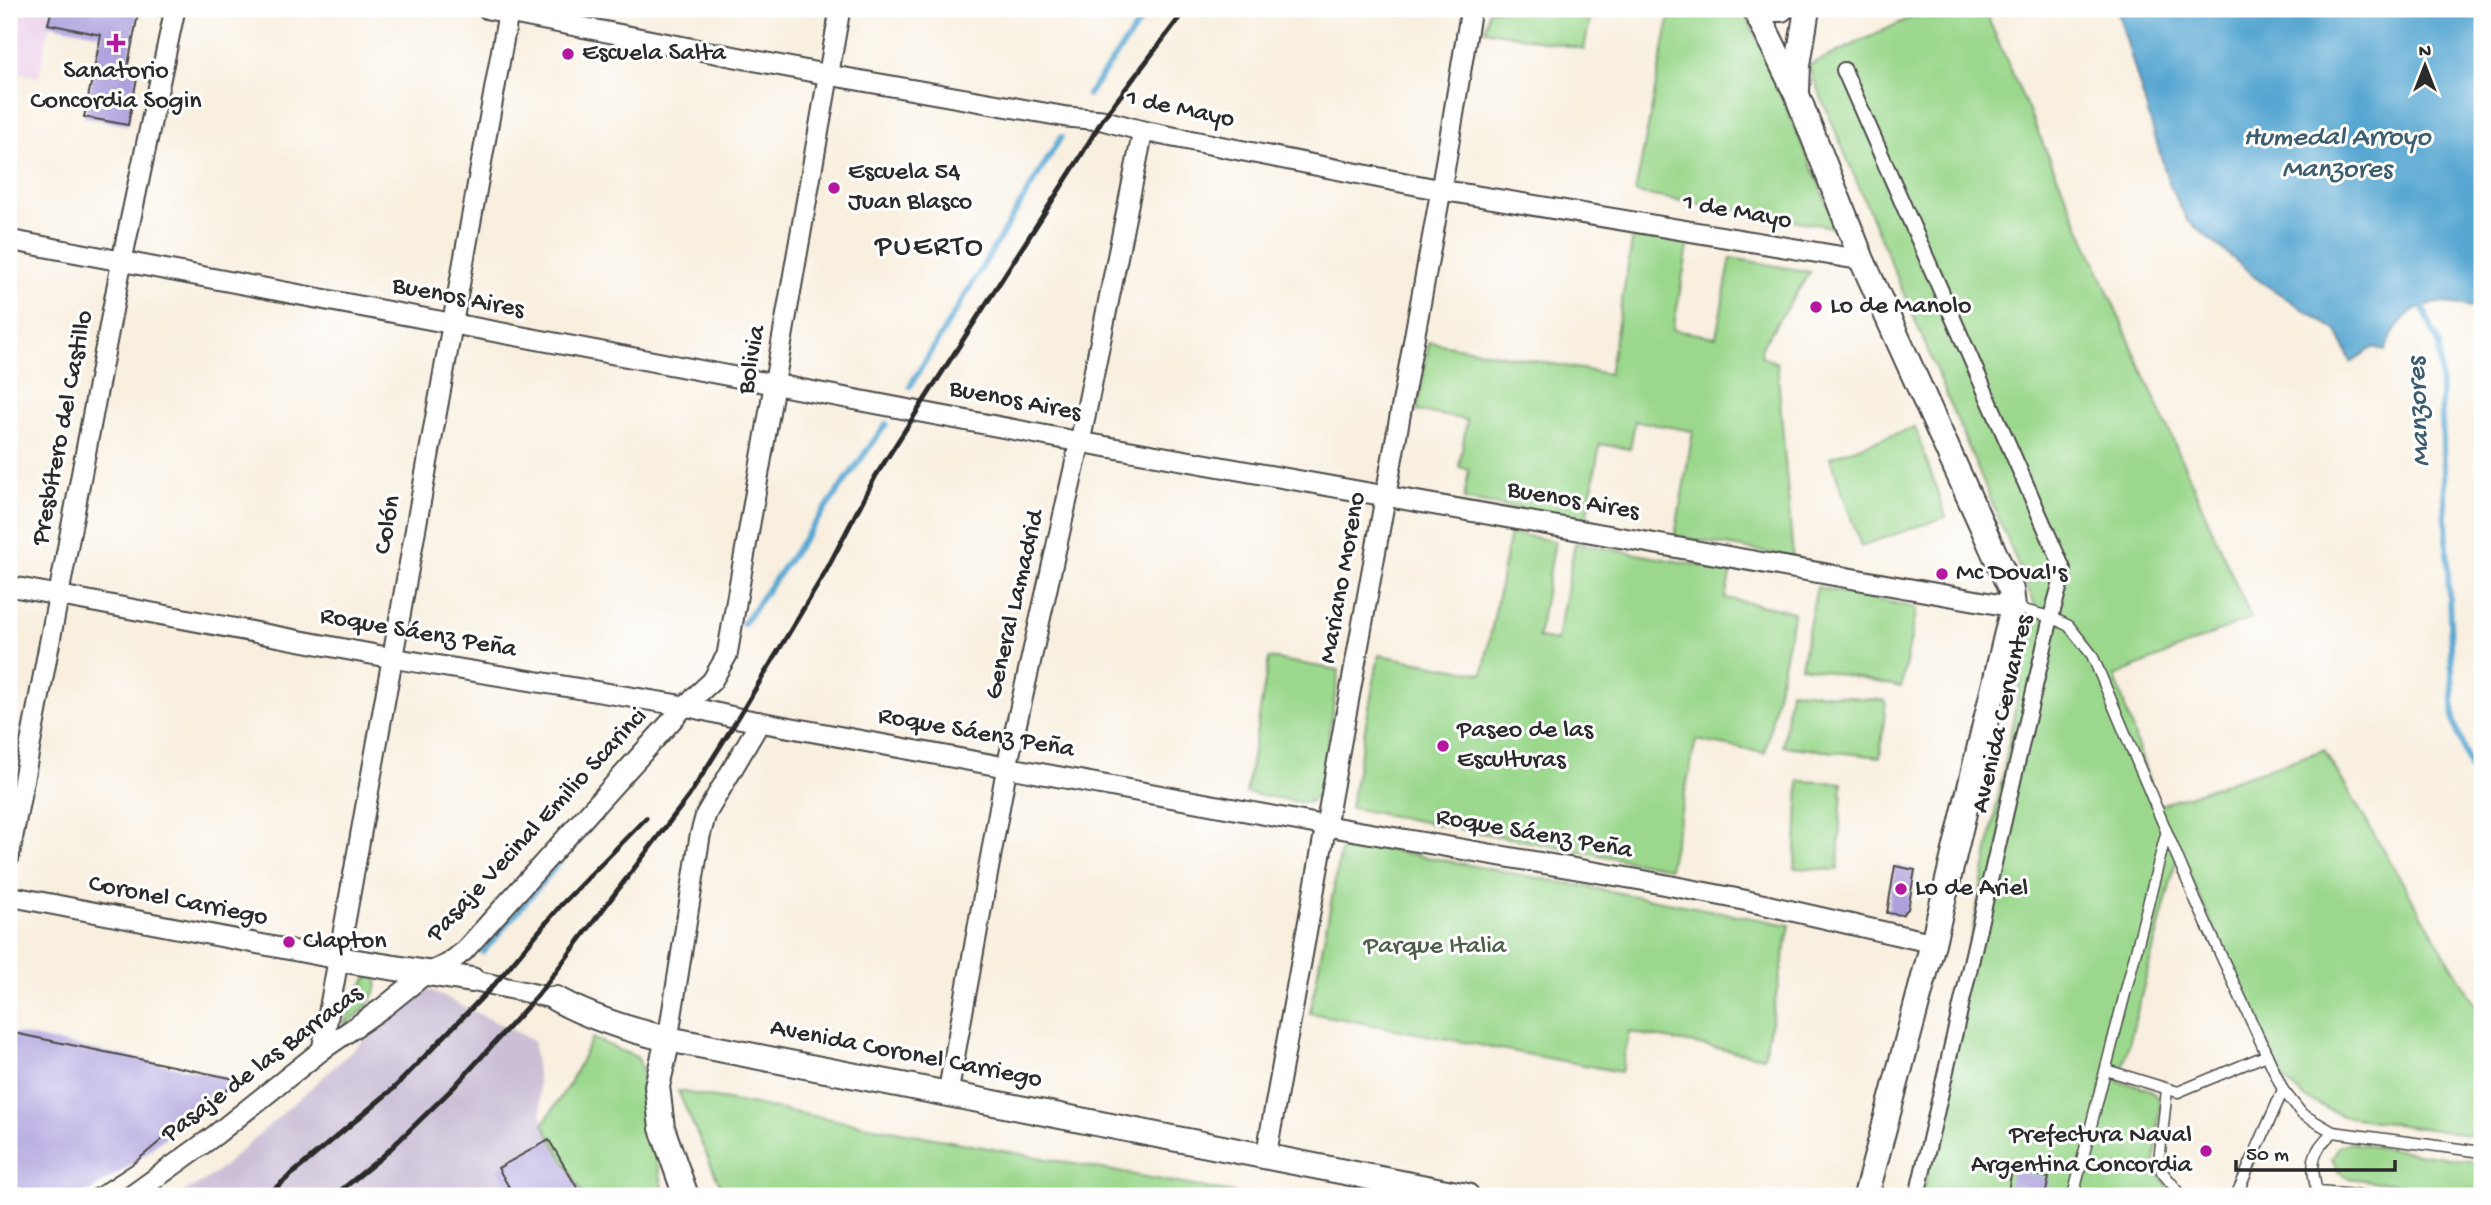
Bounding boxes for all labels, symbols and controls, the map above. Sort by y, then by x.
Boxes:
north arrow [2390,32,2460,102]
marker: Sanatorio Concordia Sogin [106,33,126,53]
place label: Escuela Salta [582,39,727,70]
text: N [2419,41,2431,64]
marker: Escuela Salta [560,46,576,62]
place label: Sanatorio Concordia Sogin [30,57,202,118]
street label: 1 de Mayo [1122,83,1237,137]
water label: Humedal Arroyo Manzores [2243,122,2432,187]
place label: Escuela 54 Juan Blasco [848,158,972,219]
marker: Escuela 54 Juan Blasco [826,180,842,196]
street label: 1 de Mayo [1679,188,1794,238]
district label: PUERTO [874,231,985,266]
street label: Buenos Aires [388,271,528,327]
place label: Lo de Manolo [1830,292,1972,323]
marker: Lo de Manolo [1808,299,1824,315]
street label: Presbítero del Castillo [26,308,102,549]
street label: Bolivia [732,321,775,398]
water label: Manzores [2401,354,2439,468]
street label: Buenos Aires [945,374,1085,430]
street label: Buenos Aires [1504,475,1643,529]
street label: Mariano Moreno [1314,490,1374,666]
street label: Colón [369,493,410,557]
street label: General Lamadrid [979,506,1053,703]
place label: Mc Doval's [1956,559,2069,590]
marker: Mc Doval's [1934,566,1950,582]
street label: Roque Sáenz Peña [317,601,520,667]
street label: Avenida Cervantes [1966,610,2042,816]
street label: Roque Sáenz Peña [875,701,1078,767]
street label: Pasaje Vecinal Emilio Scarinci [421,702,655,950]
place label: Paseo de las Esculturas [1456,716,1594,777]
marker: Paseo de las Esculturas [1435,738,1451,754]
street label: Roque Sáenz Peña [1433,802,1636,868]
street label: Coronel Carriego [86,869,270,935]
place label: Lo de Ariel [1915,874,2028,905]
marker: Lo de Ariel [1893,881,1909,897]
place label: Clapton [303,927,387,958]
park label: Parque Italia [1363,932,1508,963]
marker: Clapton [281,934,297,950]
street label: Pasaje de las Barracas [155,978,371,1151]
street label: Avenida Coronel Carriego [767,1013,1045,1097]
place label: Prefectura Naval Argentina Concordia [1971,1121,2194,1182]
scale bar [2236,1128,2395,1172]
marker: Prefectura Naval Argentina Concordia [2198,1143,2214,1159]
text: 50 m [2246,1144,2289,1169]

